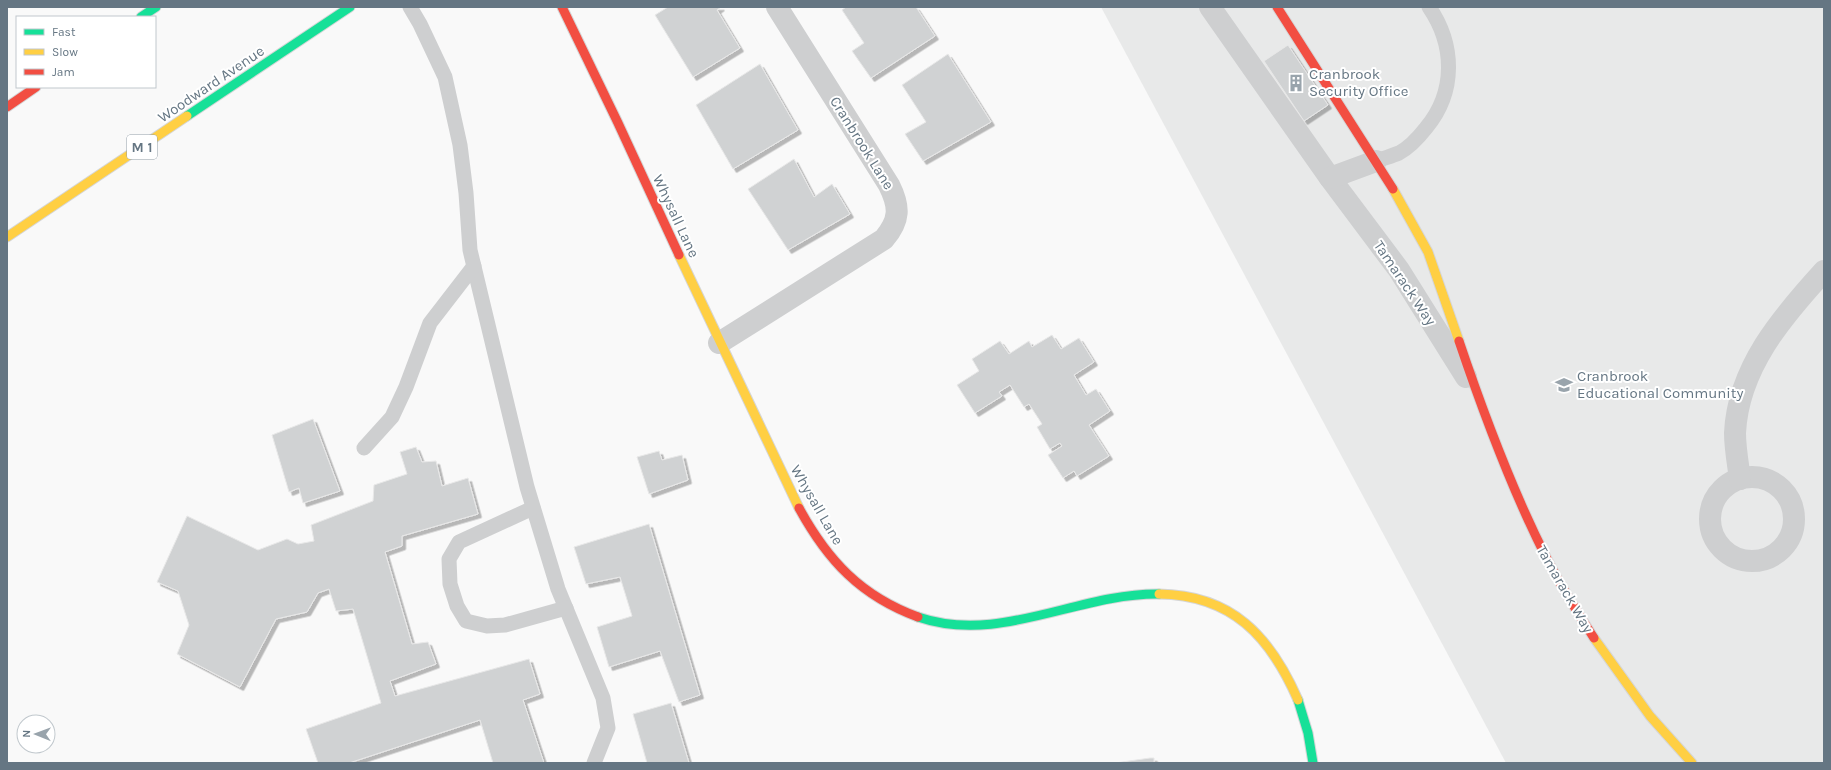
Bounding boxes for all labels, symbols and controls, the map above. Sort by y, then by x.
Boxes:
legend [16,16,156,88]
text: Fast [52,25,76,39]
street label: Woodward Avenue [154,42,268,126]
text: Slow [52,45,78,59]
text: Jam [52,65,75,79]
place label: Cranbrook Security Office [1309,65,1409,100]
building icon: Cranbrook Security Office [1286,73,1306,93]
street label: Cranbrook Lane [826,93,898,193]
road number: M 1 [127,135,157,159]
street label: Whysall Lane [649,172,703,260]
street label: Tamarack Way [1370,237,1440,329]
place label: Cranbrook Educational Community [1577,367,1743,402]
school or university icon: Cranbrook Educational Community [1554,375,1574,395]
street label: Whysall Lane [787,462,847,548]
street label: Tamarack Way [1533,542,1597,636]
north arrow [16,714,56,754]
text: N [20,730,33,738]

